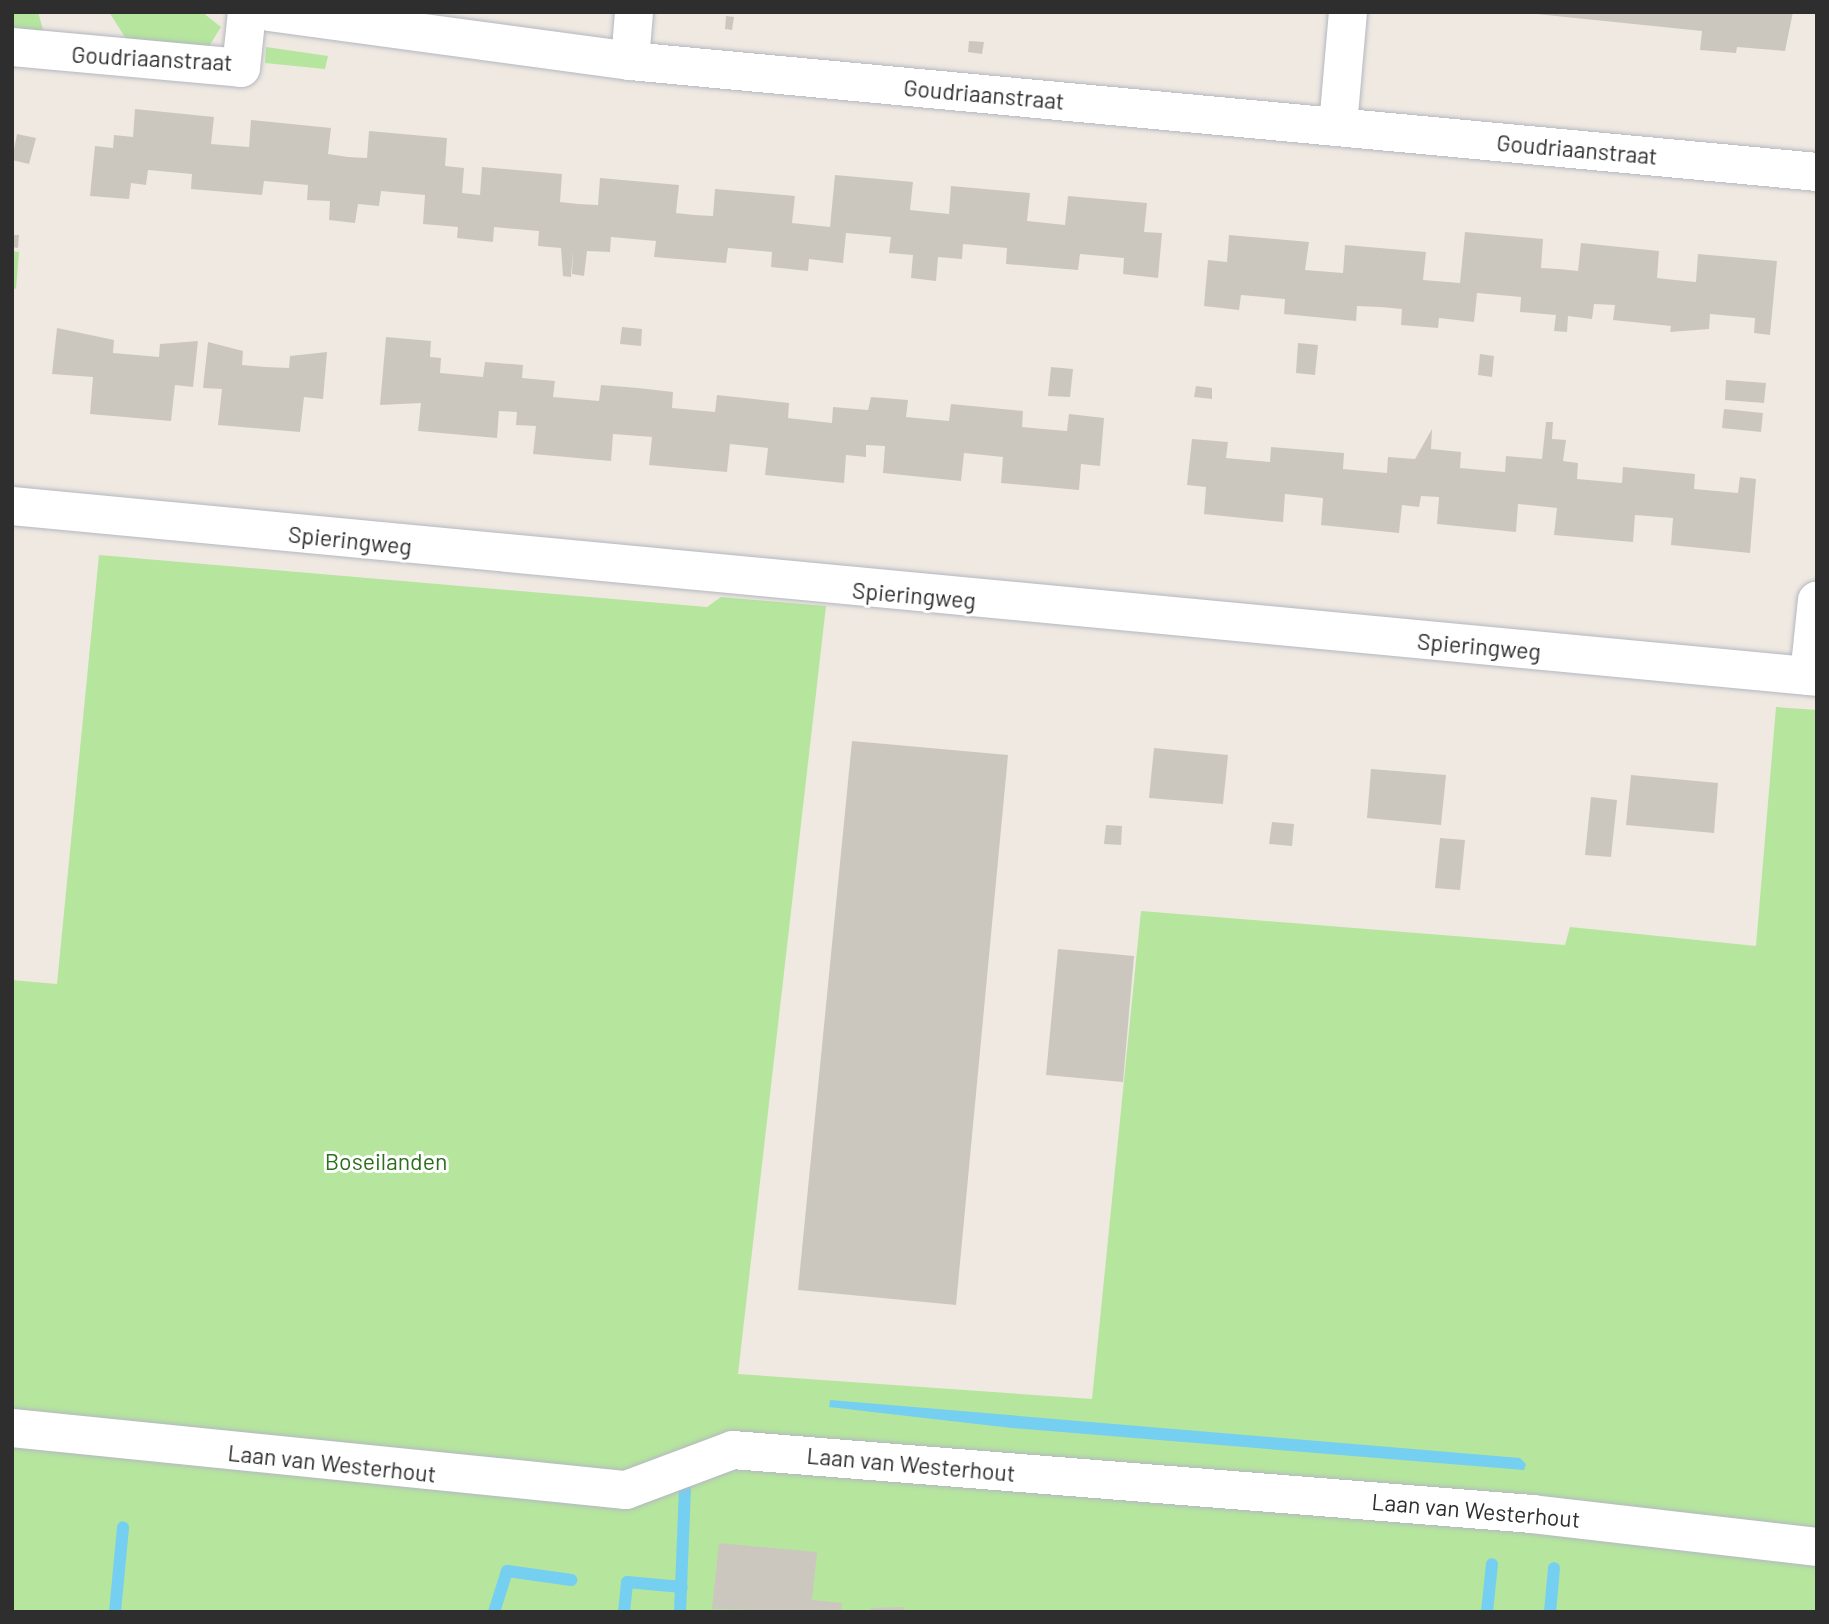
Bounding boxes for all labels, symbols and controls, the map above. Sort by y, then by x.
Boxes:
street label: Goudriaanstraat [71,40,233,76]
street label: Goudriaanstraat [903,73,1065,115]
street label: Goudriaanstraat [1496,128,1658,170]
street label: Spieringweg [287,520,413,560]
street label: Spieringweg [851,576,977,614]
street label: Spieringweg [1416,627,1542,665]
park label: Boseilanden [325,1147,447,1175]
street label: Laan van Westerhout [226,1438,438,1488]
street label: Laan van Westerhout [806,1441,1016,1487]
street label: Laan van Westerhout [1371,1487,1581,1533]

